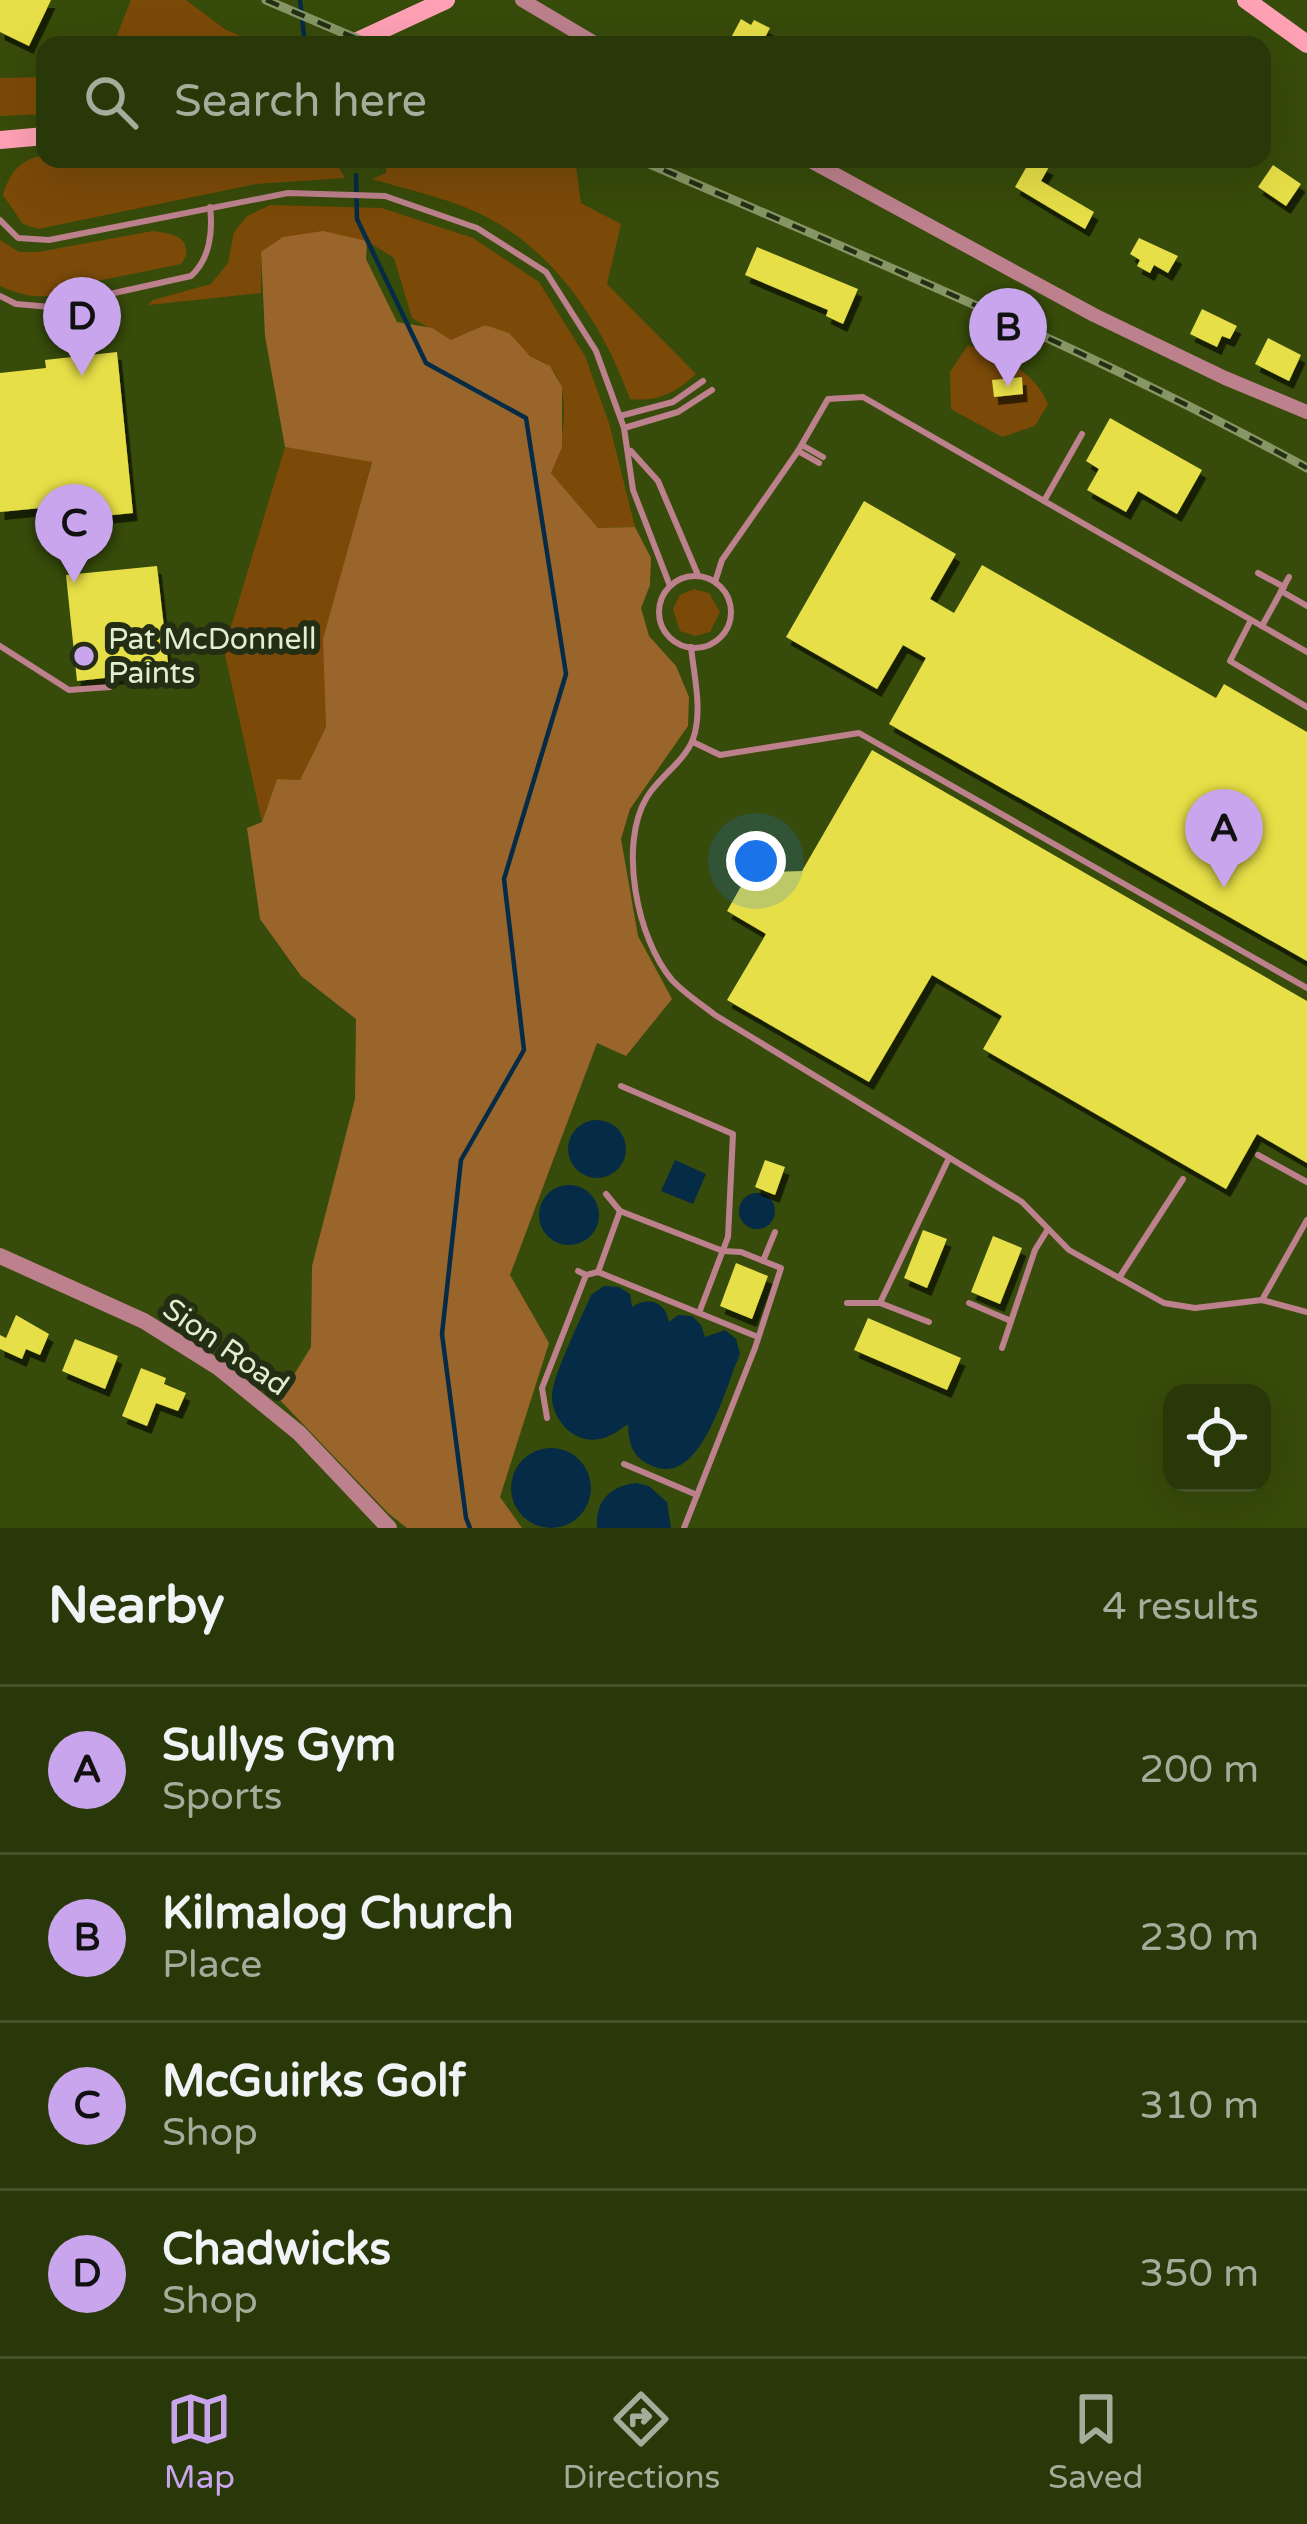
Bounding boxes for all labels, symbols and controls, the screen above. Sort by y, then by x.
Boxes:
search box [36,36,1271,168]
icon: search [78,69,144,135]
text: Search here [174,75,427,129]
pin: D [43,277,121,376]
pin: B [969,288,1047,387]
pin: C [35,484,113,583]
place label: Pat McDonnell Paints [108,621,316,692]
marker: Pat McDonnell Paints [71,643,97,669]
pin: A [1185,789,1263,888]
your location [726,831,786,891]
street label: Sion Road [156,1291,296,1404]
map controls [1163,1384,1271,1492]
button: locate [1163,1384,1271,1492]
text: Nearby [48,1575,225,1637]
text: 4 results [1102,1583,1259,1630]
text: Sullys Gym [162,1719,396,1773]
text: A [72,1746,102,1793]
text: 200 m [1140,1746,1259,1793]
text: Sports [162,1773,283,1820]
text: Kilmalog Church [162,1887,514,1941]
text: B [73,1914,101,1961]
text: 230 m [1140,1914,1259,1961]
text: Place [162,1941,262,1988]
text: McGuirks Golf [162,2055,466,2109]
text: C [73,2082,101,2129]
text: 310 m [1140,2082,1259,2129]
text: Shop [162,2109,258,2156]
text: Chadwicks [162,2223,391,2277]
text: D [72,2250,102,2297]
text: 350 m [1140,2250,1259,2297]
text: Shop [162,2277,258,2324]
tab: Map [164,2386,235,2497]
tab: Directions [563,2386,720,2497]
tab: Saved [1048,2386,1143,2497]

